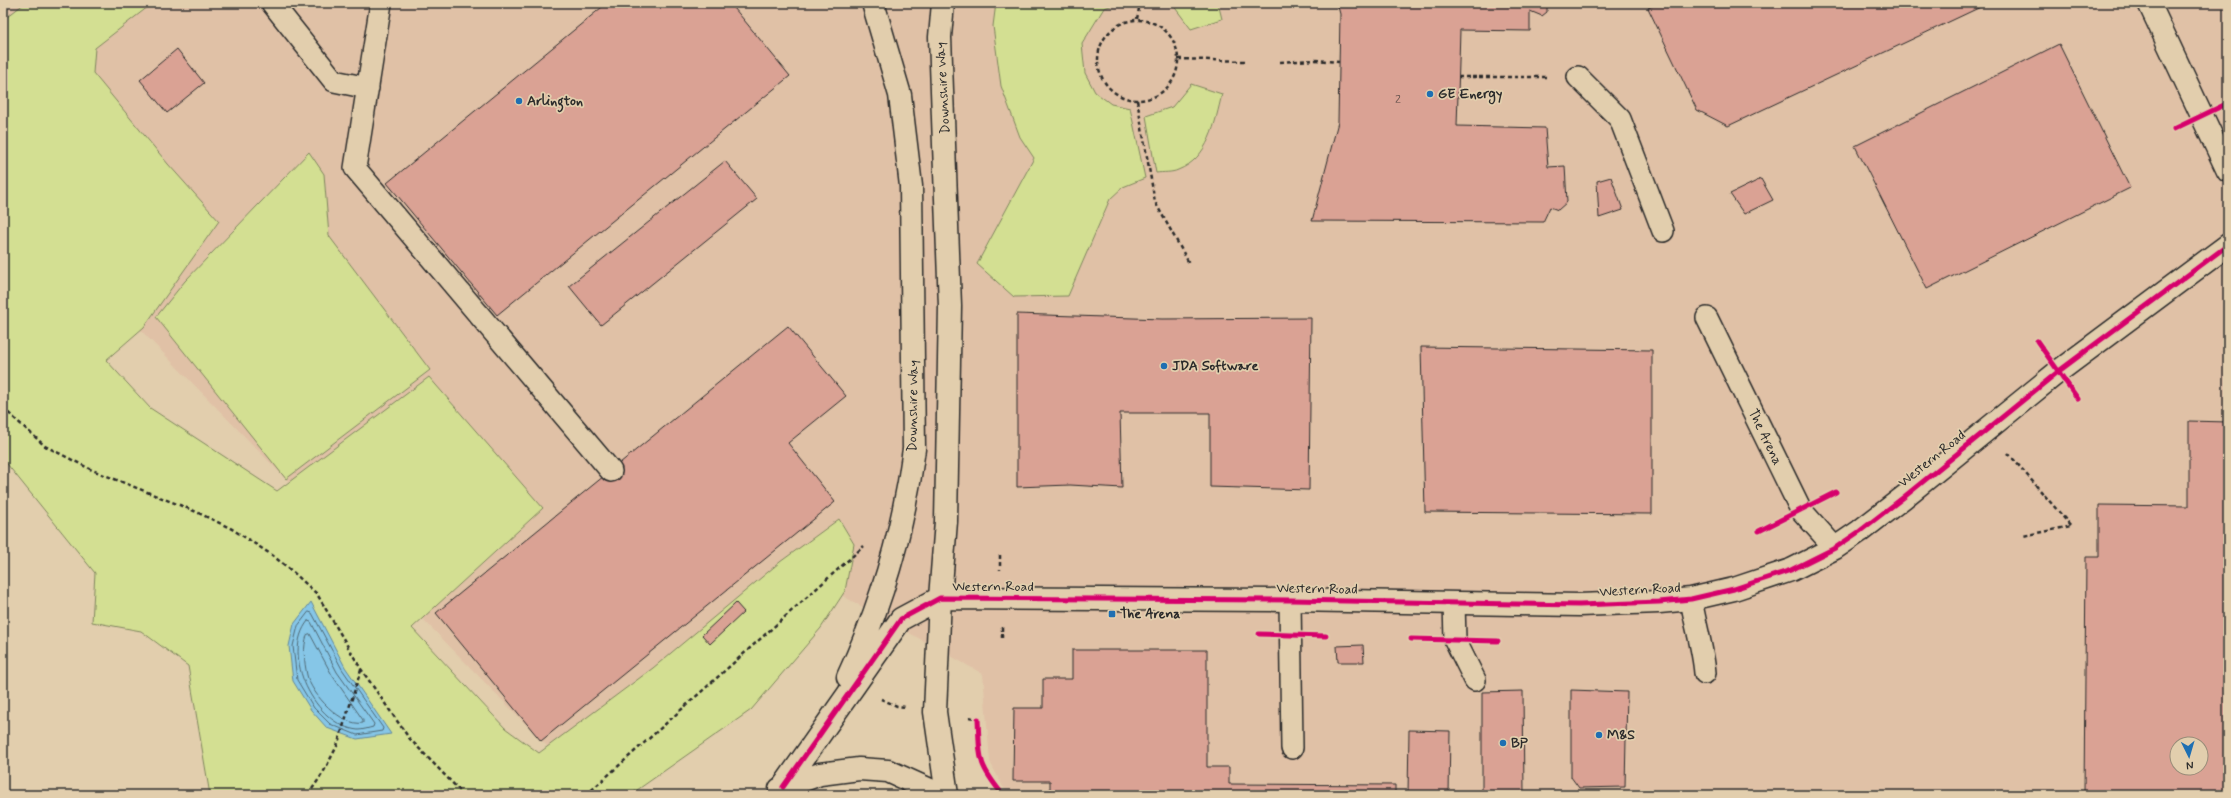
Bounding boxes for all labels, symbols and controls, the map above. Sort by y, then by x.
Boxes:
street label: Downshire Way [932,42,954,134]
place label: GE Energy [1438,85,1503,105]
marker: GE Energy [1425,89,1435,99]
place label: Arlington [527,92,583,113]
house number: 2 [1395,92,1401,108]
marker: Arlington [514,96,524,106]
place label: JDA Software [1172,357,1258,375]
street label: Downshire Way [903,360,923,452]
marker: JDA Software [1159,361,1169,371]
street label: The Arena [1744,406,1786,468]
street label: Western Road [1895,426,1969,492]
street label: Western Road [952,578,1034,596]
street label: Western Road [1276,579,1358,599]
street label: Western Road [1599,579,1681,601]
place label: The Arena [1120,605,1181,623]
marker: The Arena [1107,609,1117,619]
place label: M&S [1607,726,1635,744]
marker: M&S [1594,730,1604,740]
place label: BP [1511,734,1529,752]
north arrow [2169,736,2209,776]
marker: BP [1498,738,1508,748]
text: N [2186,758,2194,772]

